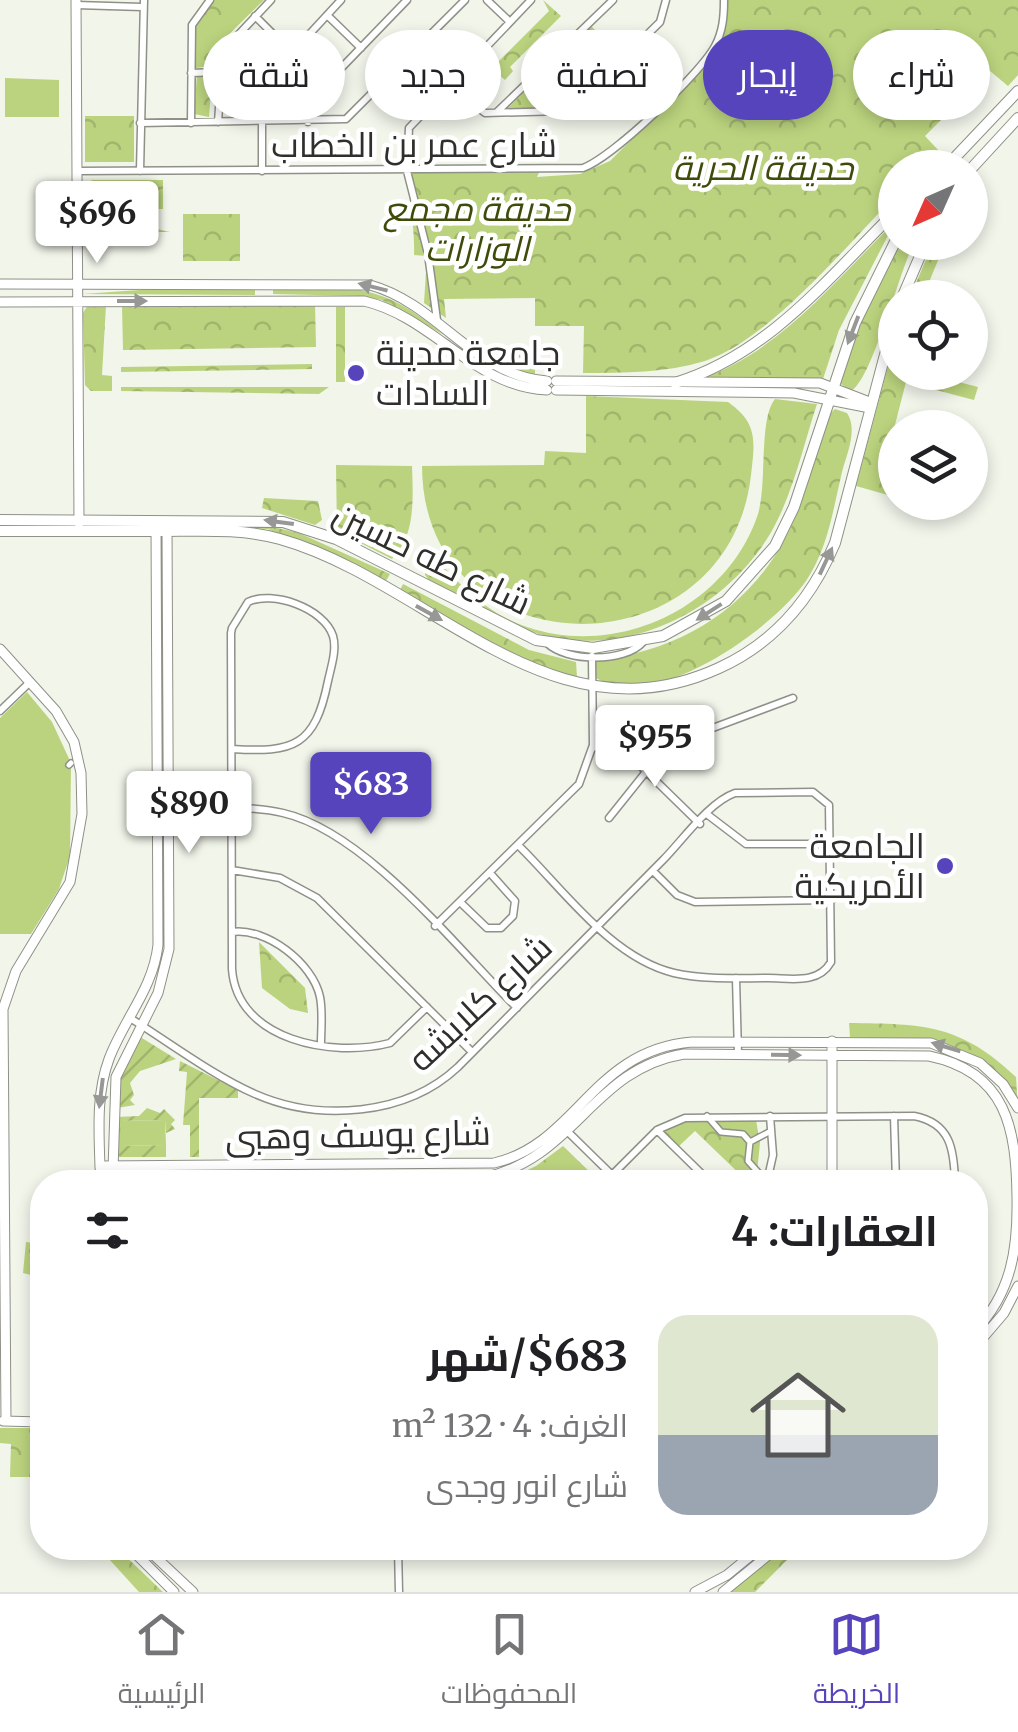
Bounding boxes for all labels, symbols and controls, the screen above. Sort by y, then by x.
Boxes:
chip: شقة [203,30,345,120]
chip: جديد [365,30,501,120]
chip: تصفية [521,30,683,120]
chip: إيجار [703,30,833,120]
chip: شراء [853,30,990,120]
street label: شارع عمر بن الخطاب [271,123,557,168]
park label: حديقة الحرية [673,146,855,190]
north arrow [878,150,988,260]
map controls [878,150,988,520]
pin: $696 [38,181,156,266]
park label: حديقة مجمع الوزارات [382,187,572,271]
text: $696 [58,193,136,233]
one-way arrow [357,279,388,295]
button: locate [878,280,988,390]
one-way arrow [117,293,149,309]
one-way arrow [845,315,860,345]
place label: جامعة مدينة السادات [376,331,560,415]
marker: جامعة مدينة السادات [345,362,367,384]
button: layers [878,410,988,520]
street label: شارع طه حسين [325,491,538,626]
one-way arrow [263,514,294,530]
one-way arrow [818,546,835,575]
one-way arrow [695,603,723,621]
one-way arrow [415,604,444,621]
pin: $955 [596,705,714,790]
text: $955 [617,717,693,757]
pin: $683 [312,752,430,837]
text: $683 [332,764,410,804]
pin: $890 [130,771,248,856]
text: $890 [149,783,229,823]
place label: الجامعة الأمريكية [794,824,925,908]
marker: الجامعة الأمريكية [934,855,956,877]
street label: شارع كلابشه [399,925,562,1082]
one-way arrow [930,1039,960,1054]
one-way arrow [770,1047,802,1063]
one-way arrow [93,1078,109,1110]
street label: شارع يوسف وهبى [225,1111,491,1160]
icon: filters [80,1203,135,1258]
text: العقارات: 4 [731,1205,938,1257]
text: $683/شهر [427,1330,628,1382]
icon: home [738,1355,858,1475]
text: الغرف: 4 · 132 m² [392,1406,628,1446]
text: شارع انور وجدى [426,1466,628,1506]
tab: الرئيسية [118,1607,206,1719]
tab: المحفوظات [441,1607,577,1719]
tab: الخريطة [813,1607,900,1719]

